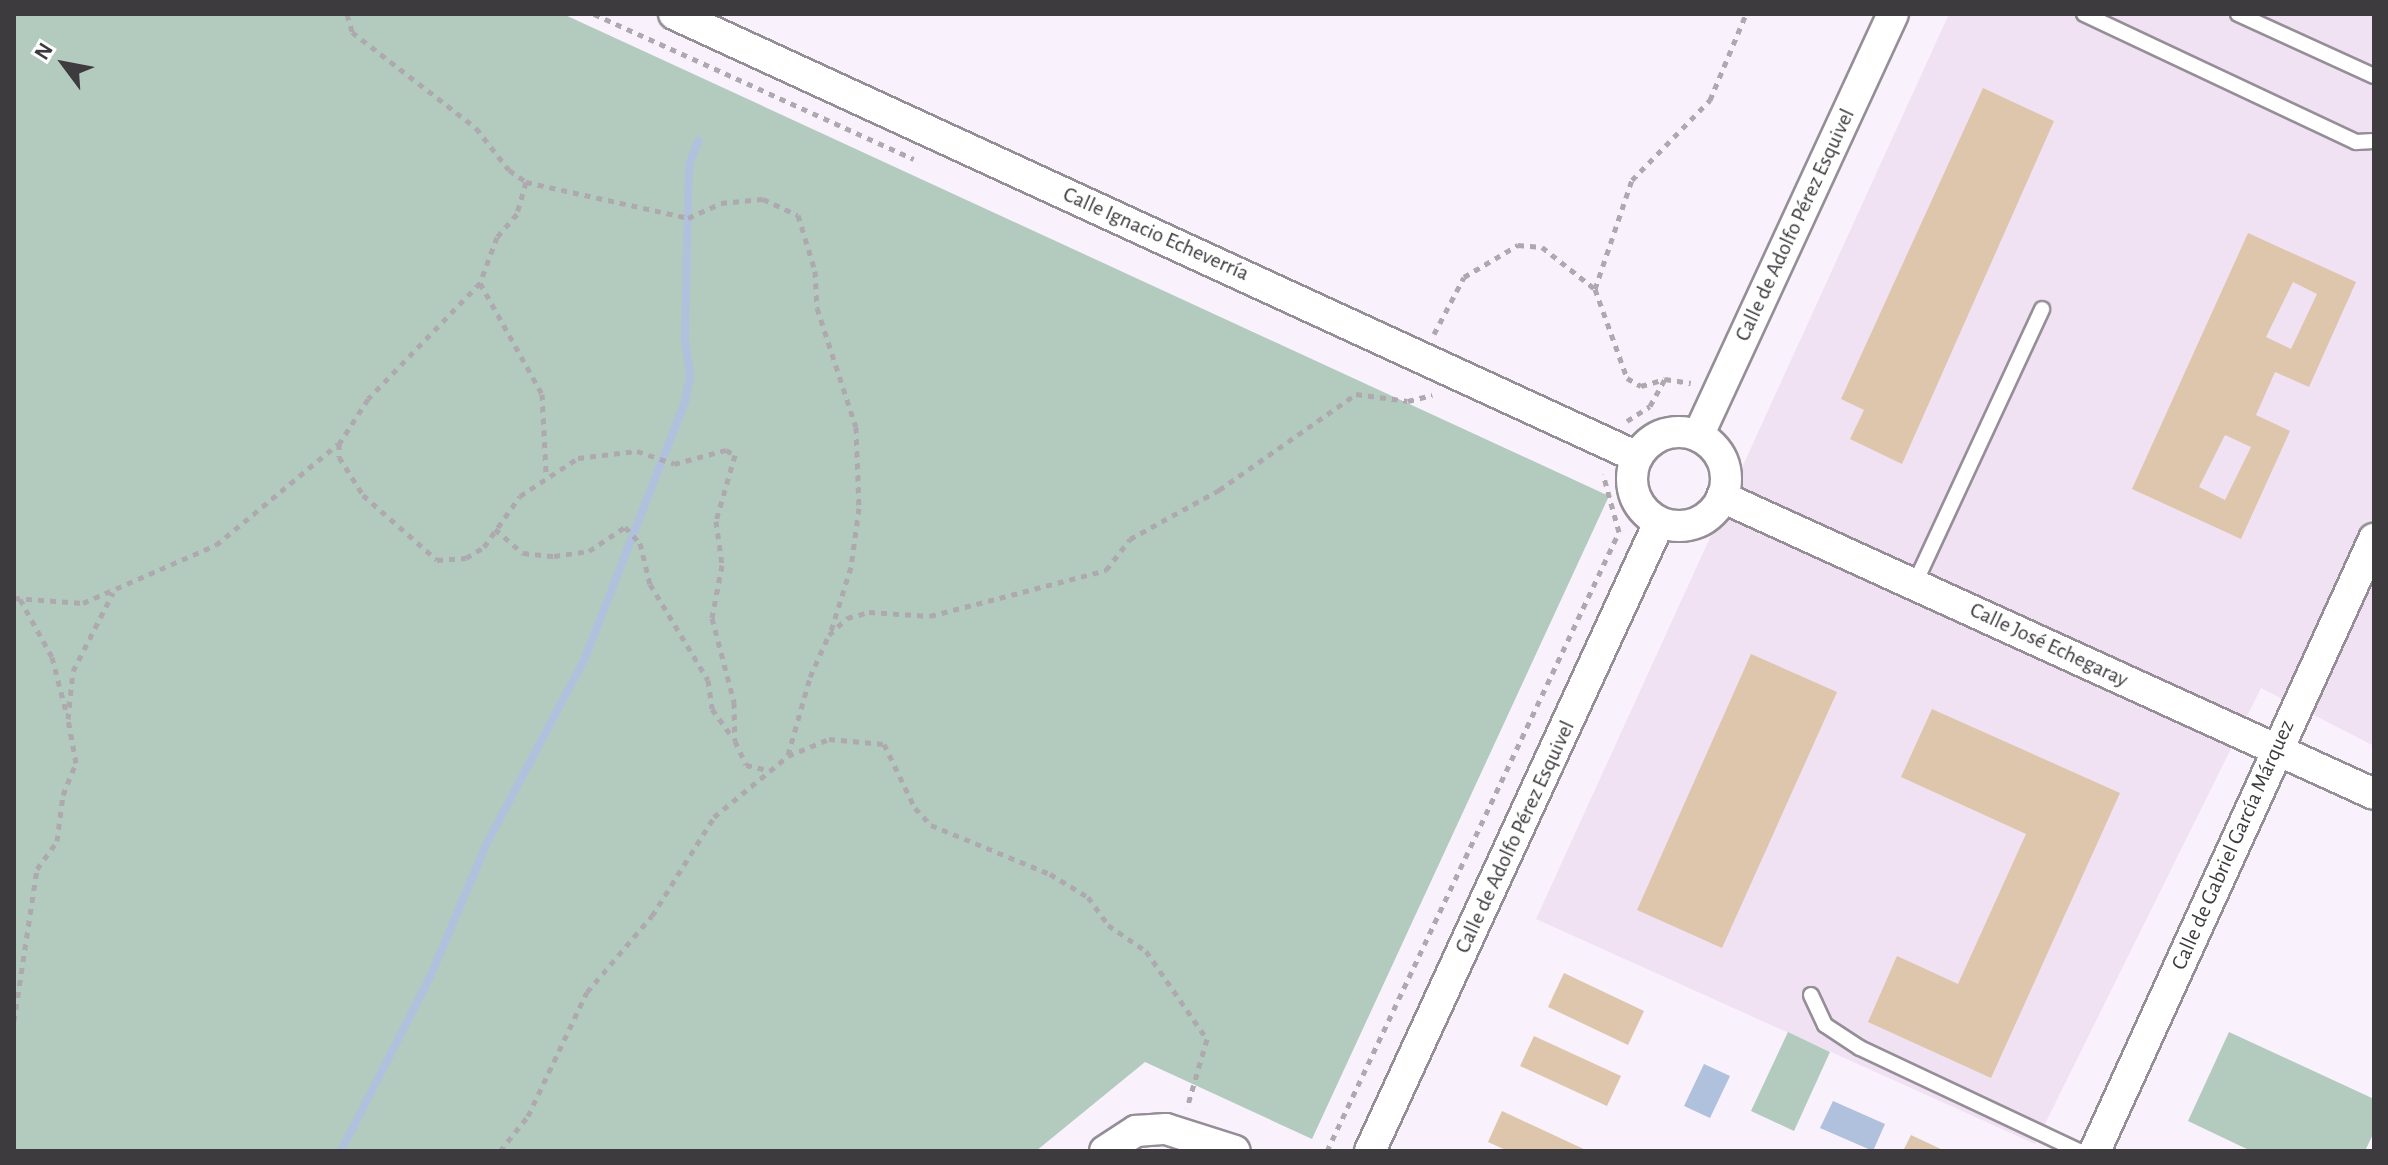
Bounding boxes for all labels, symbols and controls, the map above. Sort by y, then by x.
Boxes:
north arrow [24,24,104,104]
text: N [30,39,57,64]
street label: Calle de Adolfo Pérez Esquivel [1729,104,1861,346]
street label: Calle Ignacio Echeverría [1059,181,1253,287]
street label: Calle José Echegaray [1966,597,2132,693]
street label: Calle de Adolfo Pérez Esquivel [1449,716,1581,958]
street label: Calle de Gabriel García Márquez [2166,716,2300,974]

